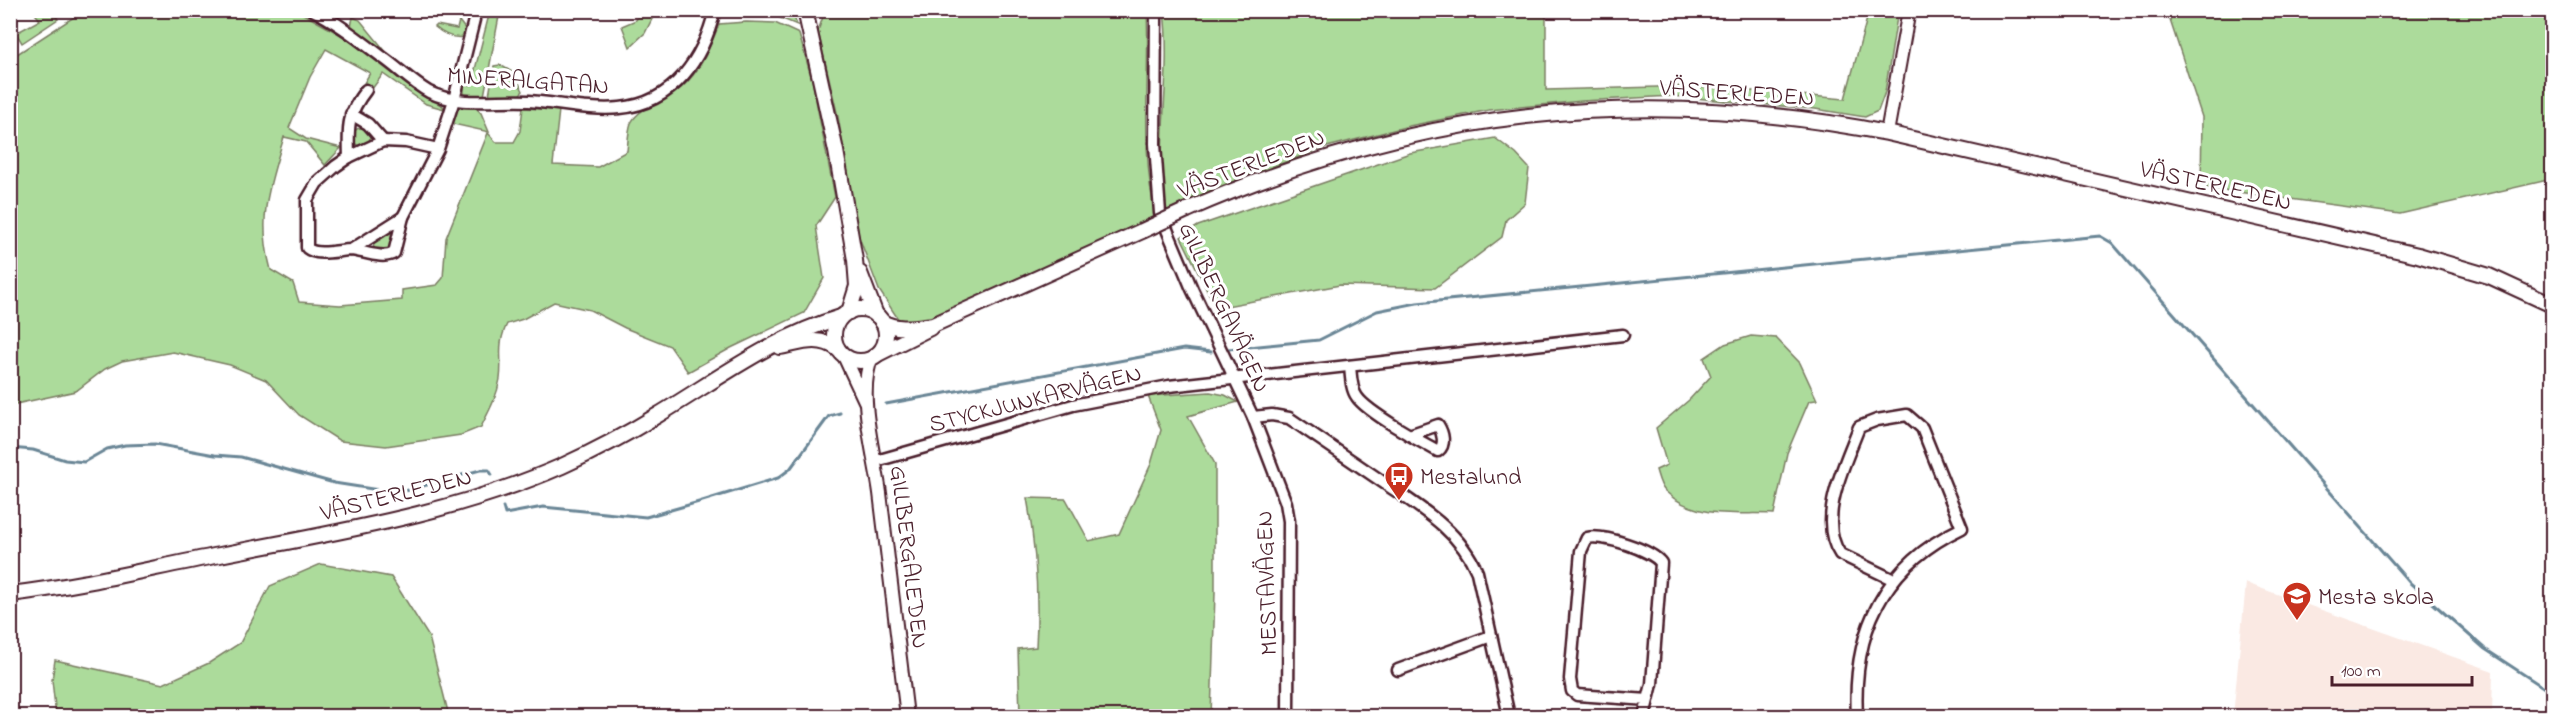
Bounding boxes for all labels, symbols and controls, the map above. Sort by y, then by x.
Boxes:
street label: MINERALGATAN [446,59,610,106]
street label: VÄSTERLEDEN [1657,72,1815,117]
street label: VÄSTERLEDEN [1172,121,1330,210]
street label: VÄSTERLEDEN [2135,153,2295,222]
street label: GILLBERGAVÄGEN [1168,217,1278,399]
street label: STYCKJUNKARVÄGEN [926,357,1146,444]
bus stop icon: Mestalund [1383,460,1415,502]
street label: VÄSTERLEDEN [316,461,476,532]
place label: Mestalund [1420,461,1522,496]
street label: GILLBERGALEDEN [879,464,936,651]
street label: MESTAVÄGEN [1248,510,1289,656]
school or university icon: Mesta skola [2281,580,2313,622]
place label: Mesta skola [2318,581,2434,616]
scale bar [2332,649,2472,687]
text: 100 m [2341,659,2381,685]

